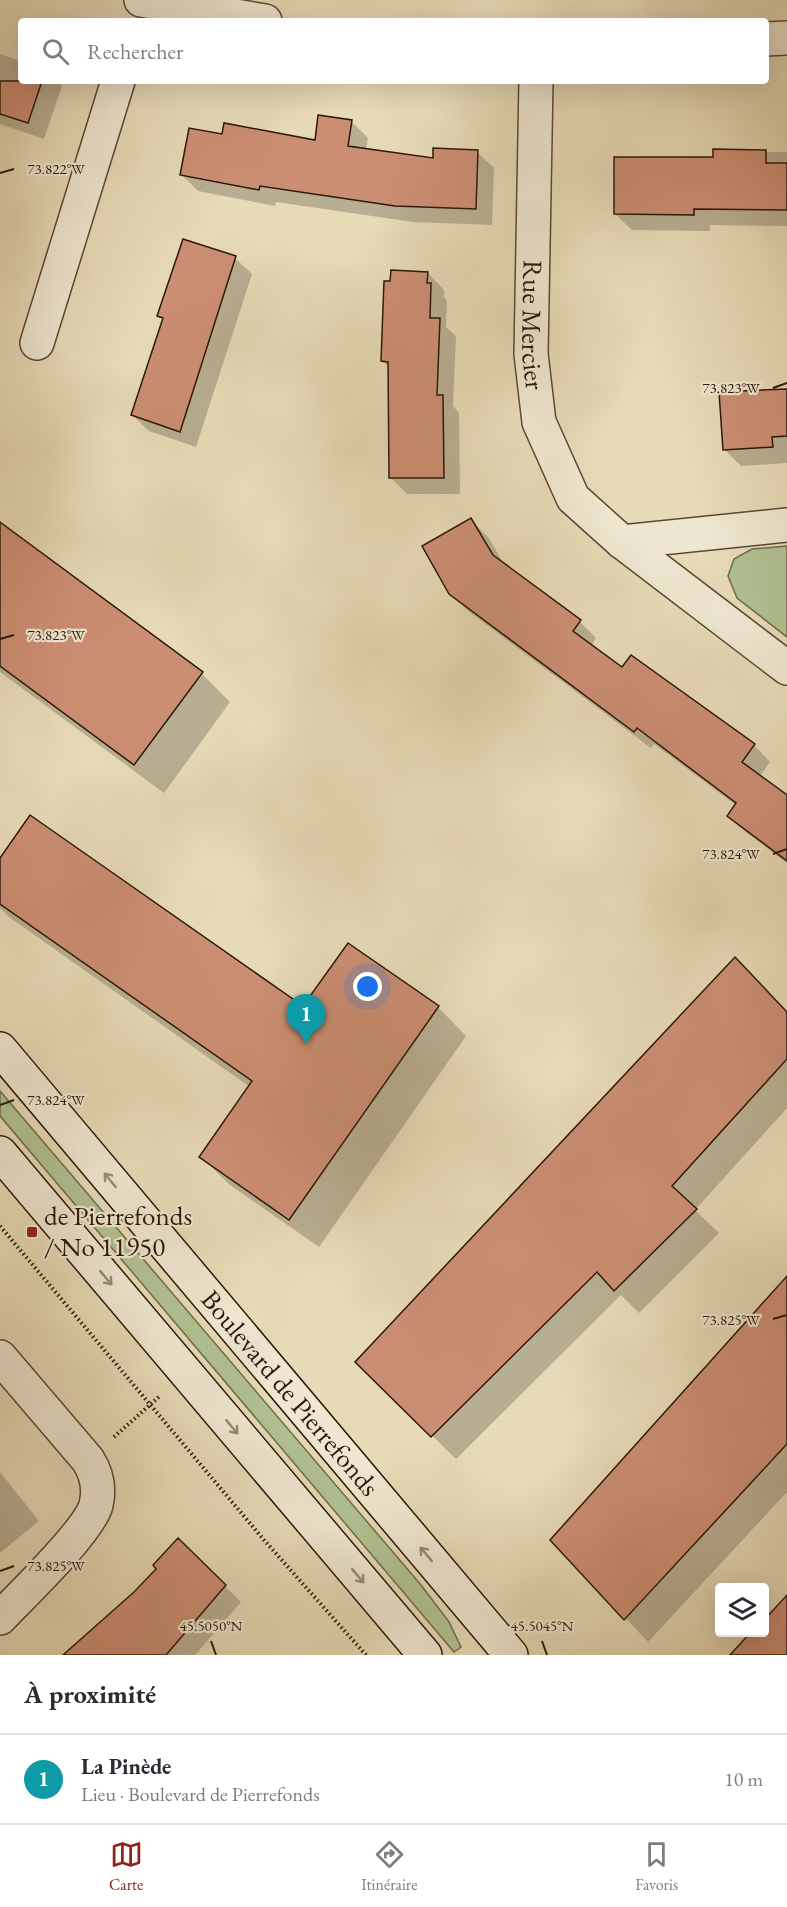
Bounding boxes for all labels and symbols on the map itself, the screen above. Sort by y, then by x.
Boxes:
text: 73.822°W [27,159,85,178]
street label: Rue Mercier [514,260,553,392]
text: 73.823°W [702,378,760,397]
text: 73.823°W [27,625,85,644]
text: 73.824°W [702,844,760,863]
your location [353,972,382,1001]
pin: 1 [286,994,326,1044]
text: 73.824°W [27,1090,85,1109]
one-way arrow [104,1172,117,1188]
place label: de Pierrefonds / No 11950 [44,1198,192,1264]
marker: de Pierrefonds / No 11950 [25,1225,39,1239]
one-way arrow [99,1270,113,1285]
street label: Boulevard de Pierrefonds [194,1282,387,1503]
text: 73.825°W [702,1310,760,1329]
one-way arrow [225,1419,239,1434]
one-way arrow [419,1546,432,1562]
text: 73.825°W [27,1556,85,1575]
one-way arrow [351,1568,364,1584]
text: 45.5050°N [180,1616,243,1635]
text: 45.5045°N [511,1616,574,1635]

